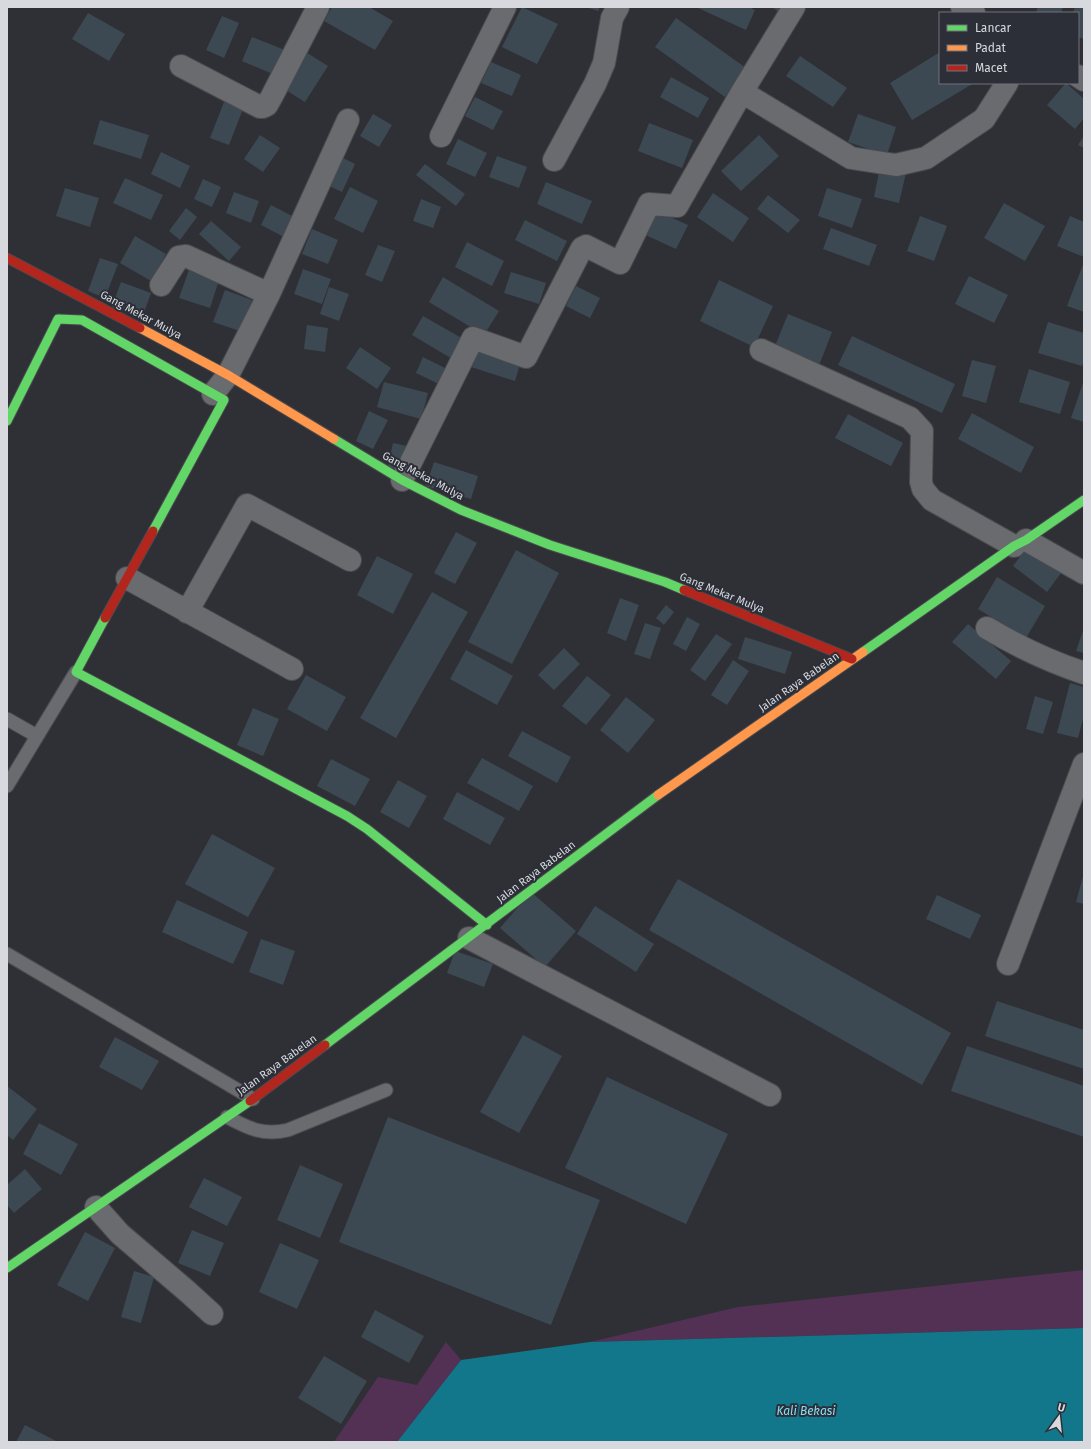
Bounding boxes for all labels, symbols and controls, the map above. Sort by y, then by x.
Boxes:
legend [939,12,1079,84]
text: Lancar [975,21,1012,35]
text: Padat [975,41,1007,55]
text: Macet [975,61,1008,75]
street label: Gang Mekar Mulya [98,288,184,342]
street label: Gang Mekar Mulya [380,449,466,503]
street label: Gang Mekar Mulya [678,570,766,616]
street label: Jalan Raya Babelan [756,649,842,715]
street label: Jalan Raya Babelan [494,838,578,906]
street label: Jalan Raya Babelan [235,1032,319,1098]
north arrow [1039,1397,1079,1437]
text: U [1056,1401,1067,1415]
water label: Kali Bekasi [776,1404,836,1418]

